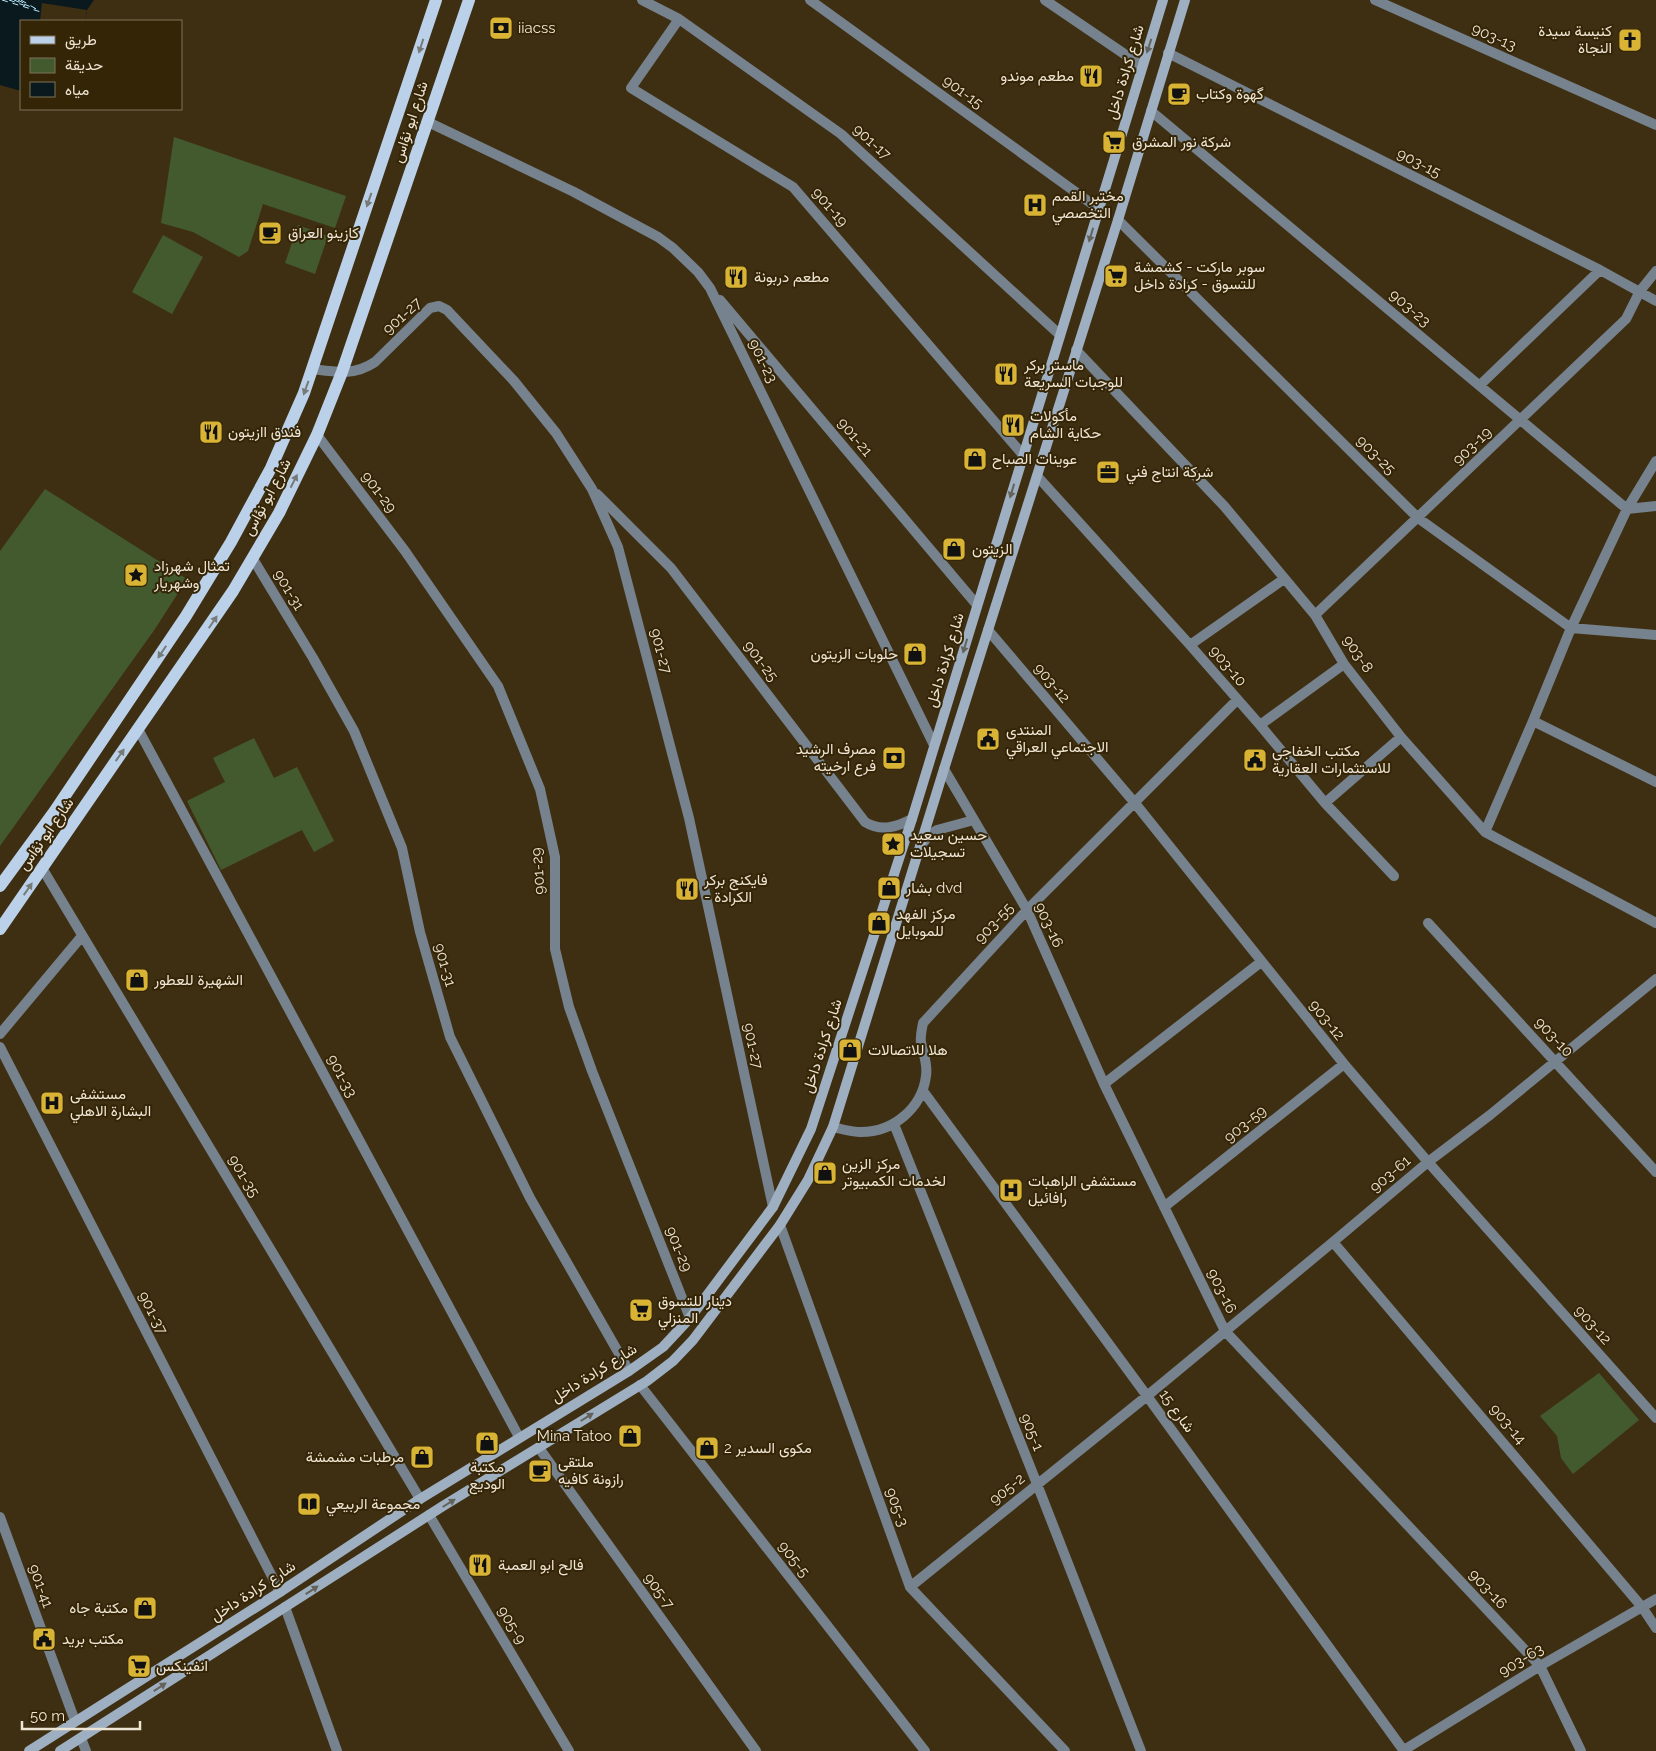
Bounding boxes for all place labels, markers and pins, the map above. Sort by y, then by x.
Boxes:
bank icon: iiacss [488,15,514,41]
place label: iiacss [518,19,555,37]
place label: كنيسة سيدة النجاة [1538,22,1612,57]
church icon: كنيسة سيدة النجاة [1617,27,1643,53]
restaurant icon: مطعم موندو [1078,63,1104,89]
place label: مطعم موندو [1000,67,1074,86]
cafe icon: گهوة وكتاب [1166,81,1192,107]
place label: گهوة وكتاب [1196,85,1264,103]
supermarket icon: شركة نور المشرق [1101,129,1127,155]
place label: شركة نور المشرق [1132,133,1231,151]
place label: مختبر القمم التخصصي [1052,187,1124,226]
hospital icon: مختبر القمم التخصصي [1022,192,1048,218]
cafe icon: كازينو العراق [257,220,283,246]
place label: كازينو العراق [288,224,359,242]
place label: سوبر ماركت - كشمشة للتسوق - كرادة داخل [1134,258,1265,293]
supermarket icon: سوبر ماركت - كشمشة للتسوق - كرادة داخل [1103,263,1129,289]
restaurant icon: مطعم دربونة [723,264,749,290]
place label: مطعم دربونة [754,268,829,287]
place label: ماستر بركر للوجبات السريعة [1023,356,1123,391]
restaurant icon: ماستر بركر للوجبات السريعة [993,361,1019,387]
place label: مأكولات حكاية الشام [1030,407,1101,443]
restaurant icon: مأكولات حكاية الشام [1000,412,1026,438]
restaurant icon: فندق اازيتون [198,419,224,445]
place label: فندق اازيتون [228,423,301,441]
shop icon: عوينات الصباح [962,446,988,472]
place label: عوينات الصباح [992,450,1077,470]
office icon: شركة انتاج فني [1095,459,1121,485]
place label: شركة انتاج فني [1126,463,1214,485]
shop icon: الزيتون [941,536,967,562]
place label: الزيتون [972,540,1012,558]
place label: تمثال شهرزاد وشهريار [153,557,230,592]
place icon: تمثال شهرزاد وشهريار [123,562,149,588]
shop icon: حلويات الزيتون [902,641,928,667]
place label: حلويات الزيتون [811,645,898,663]
place label: المنتدى الاجتماعي العراقي [1006,721,1109,760]
public building icon: المنتدى الاجتماعي العراقي [975,726,1001,752]
place label: مصرف الرشيد فرع ارخيته [796,740,876,777]
place label: مكتب الخفاجي للاستثمارات العقارية [1272,742,1391,777]
bank icon: مصرف الرشيد فرع ارخيته [881,745,907,771]
public building icon: مكتب الخفاجي للاستثمارات العقارية [1242,747,1268,773]
place label: حسين سعيد تسجيلات [910,826,987,861]
place icon: حسين سعيد تسجيلات [880,831,906,857]
place label: فايكنج بركر - الكرادة [703,871,768,906]
shop icon: بشار dvd [876,875,902,901]
restaurant icon: فايكنج بركر - الكرادة [674,876,700,902]
place label: بشار dvd [905,879,962,897]
place label: مركز الفهد للموبايل [896,905,955,940]
shop icon: مركز الفهد للموبايل [866,910,892,936]
shop icon: الشهيرة للعطور [124,967,150,993]
place label: الشهيرة للعطور [153,971,243,989]
shop icon: هلا للاتصالات [837,1037,863,1063]
place label: هلا للاتصالات [868,1041,948,1059]
place label: مستشفى البشارة الاهلي [70,1085,151,1124]
hospital icon: مستشفى البشارة الاهلي [39,1090,65,1116]
place label: مركز الزين لخدمات الكمبيوتر [841,1155,946,1190]
shop icon: مركز الزين لخدمات الكمبيوتر [812,1160,838,1186]
place label: مستشفى الراهبات رافائيل [1028,1172,1136,1207]
hospital icon: مستشفى الراهبات رافائيل [998,1177,1024,1203]
place label: دينار للتسوق المنزلي [658,1292,732,1331]
supermarket icon: دينار للتسوق المنزلي [628,1297,654,1323]
shop icon: Mina Tatoo [617,1423,643,1449]
place label: Mina Tatoo [537,1427,612,1445]
shop icon: مكتبة الوديع [474,1430,500,1456]
shop icon: مكوى السدير 2 [694,1435,720,1461]
place label: مكوى السدير 2 [724,1439,812,1458]
shop icon: مرطبات مشمشة [409,1444,435,1470]
place label: مرطبات مشمشة [306,1448,404,1466]
place label: ملتقى رازونة كافيه [558,1453,624,1488]
place label: مكتبة الوديع [469,1458,505,1495]
cafe icon: ملتقى رازونة كافيه [527,1458,553,1484]
library icon: مجموعة الربيعي [296,1491,322,1517]
place label: مجموعة الربيعي [326,1495,420,1517]
restaurant icon: فالح ابو العمبة [467,1552,493,1578]
place label: فالح ابو العمبة [498,1556,584,1576]
shop icon: مكتبة جاه [132,1595,158,1621]
place label: مكتبة جاه [69,1599,128,1617]
public building icon: مكتب بريد [31,1626,57,1652]
place label: مكتب بريد [62,1630,124,1648]
supermarket icon: انفينكس [126,1653,152,1679]
place label: انفينكس [156,1657,208,1676]

